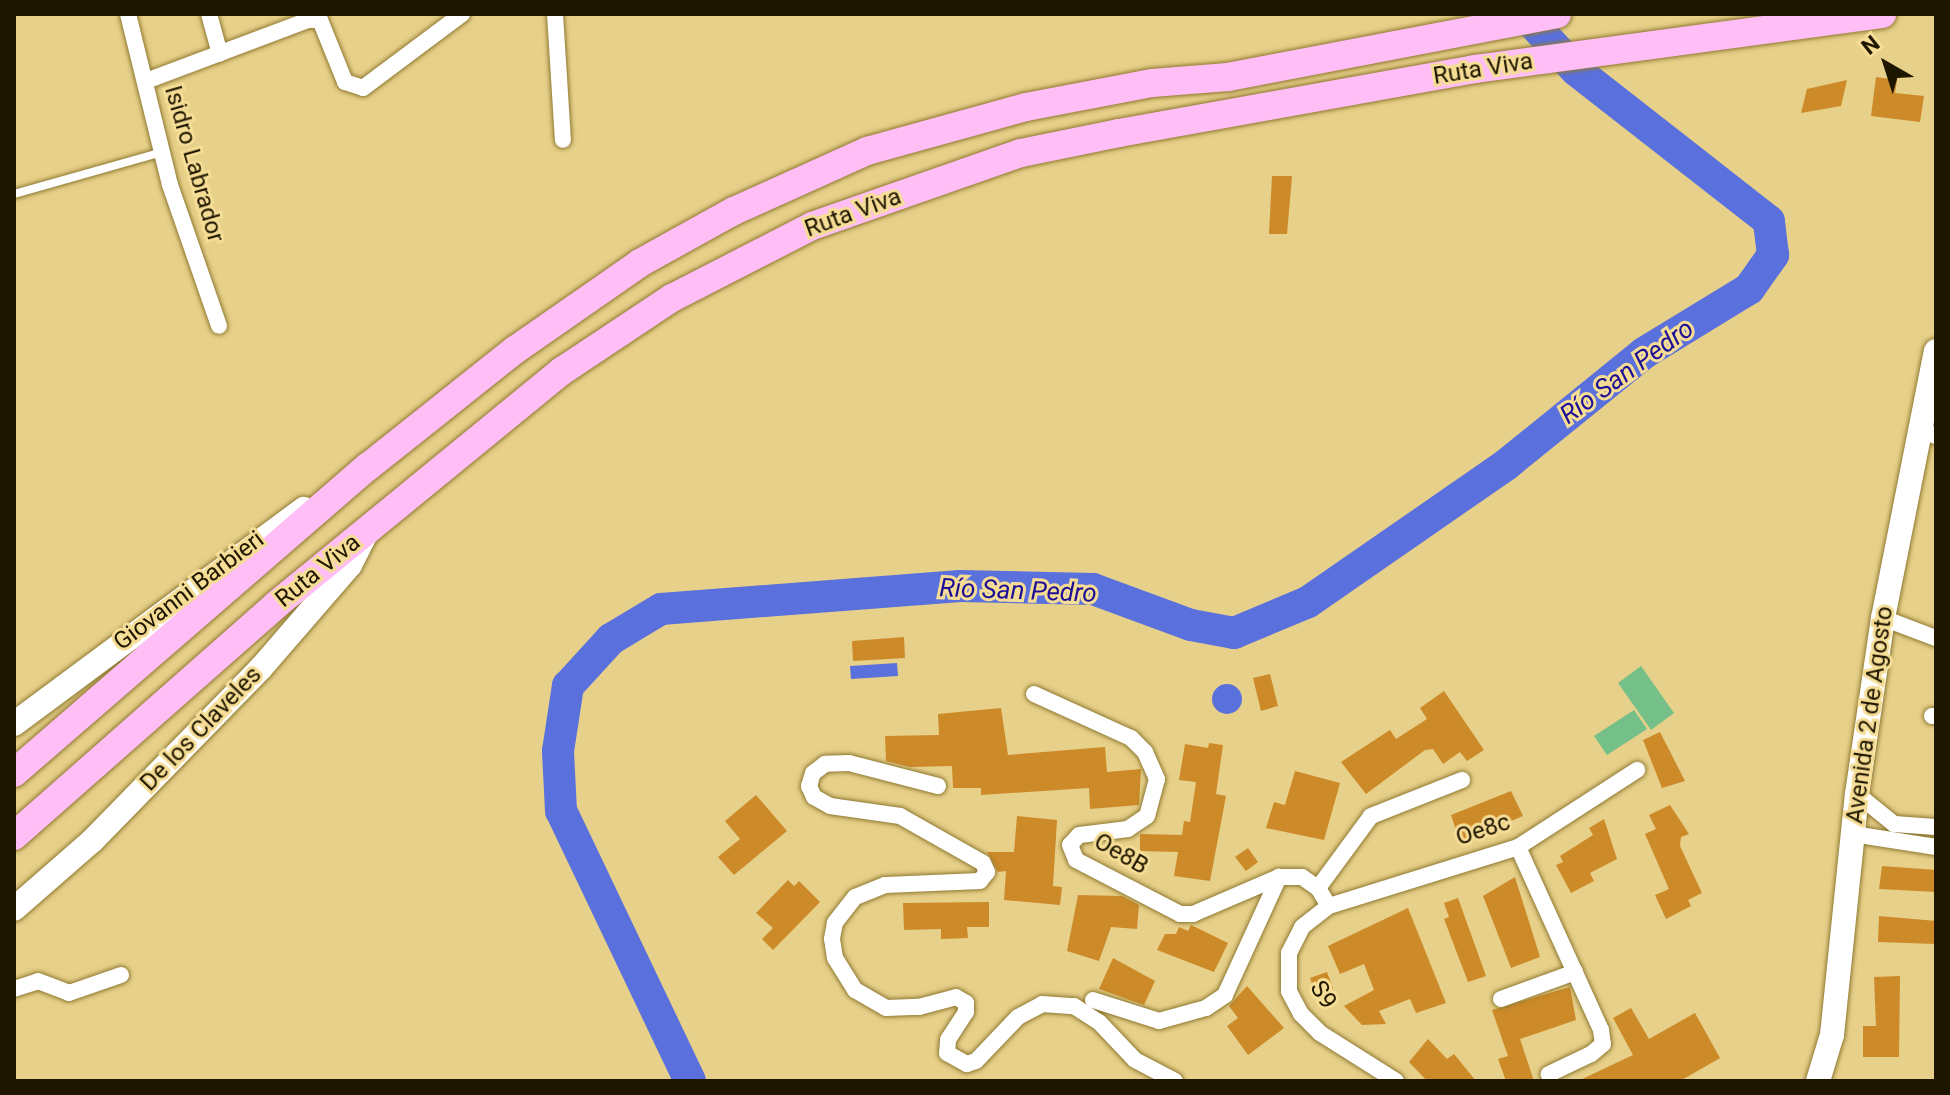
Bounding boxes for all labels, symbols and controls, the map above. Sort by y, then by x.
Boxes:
north arrow [1846,24,1926,104]
text: N [1857,30,1884,60]
street label: Ruta Viva [1431,47,1535,91]
street label: Isidro Labrador [158,82,230,246]
street label: Ruta Viva [801,182,905,244]
water label: Río San Pedro [1554,313,1700,431]
street label: Giovanni Barbieri [108,525,270,657]
street label: Ruta Viva [270,528,366,614]
water label: Río San Pedro [939,573,1097,609]
street label: Avenida 2 de Agosto [1840,605,1900,825]
street label: De los Claveles [134,661,268,797]
street label: Oe8c [1452,808,1514,852]
street label: Oe8B [1089,827,1153,881]
street label: S9 [1303,976,1343,1014]

